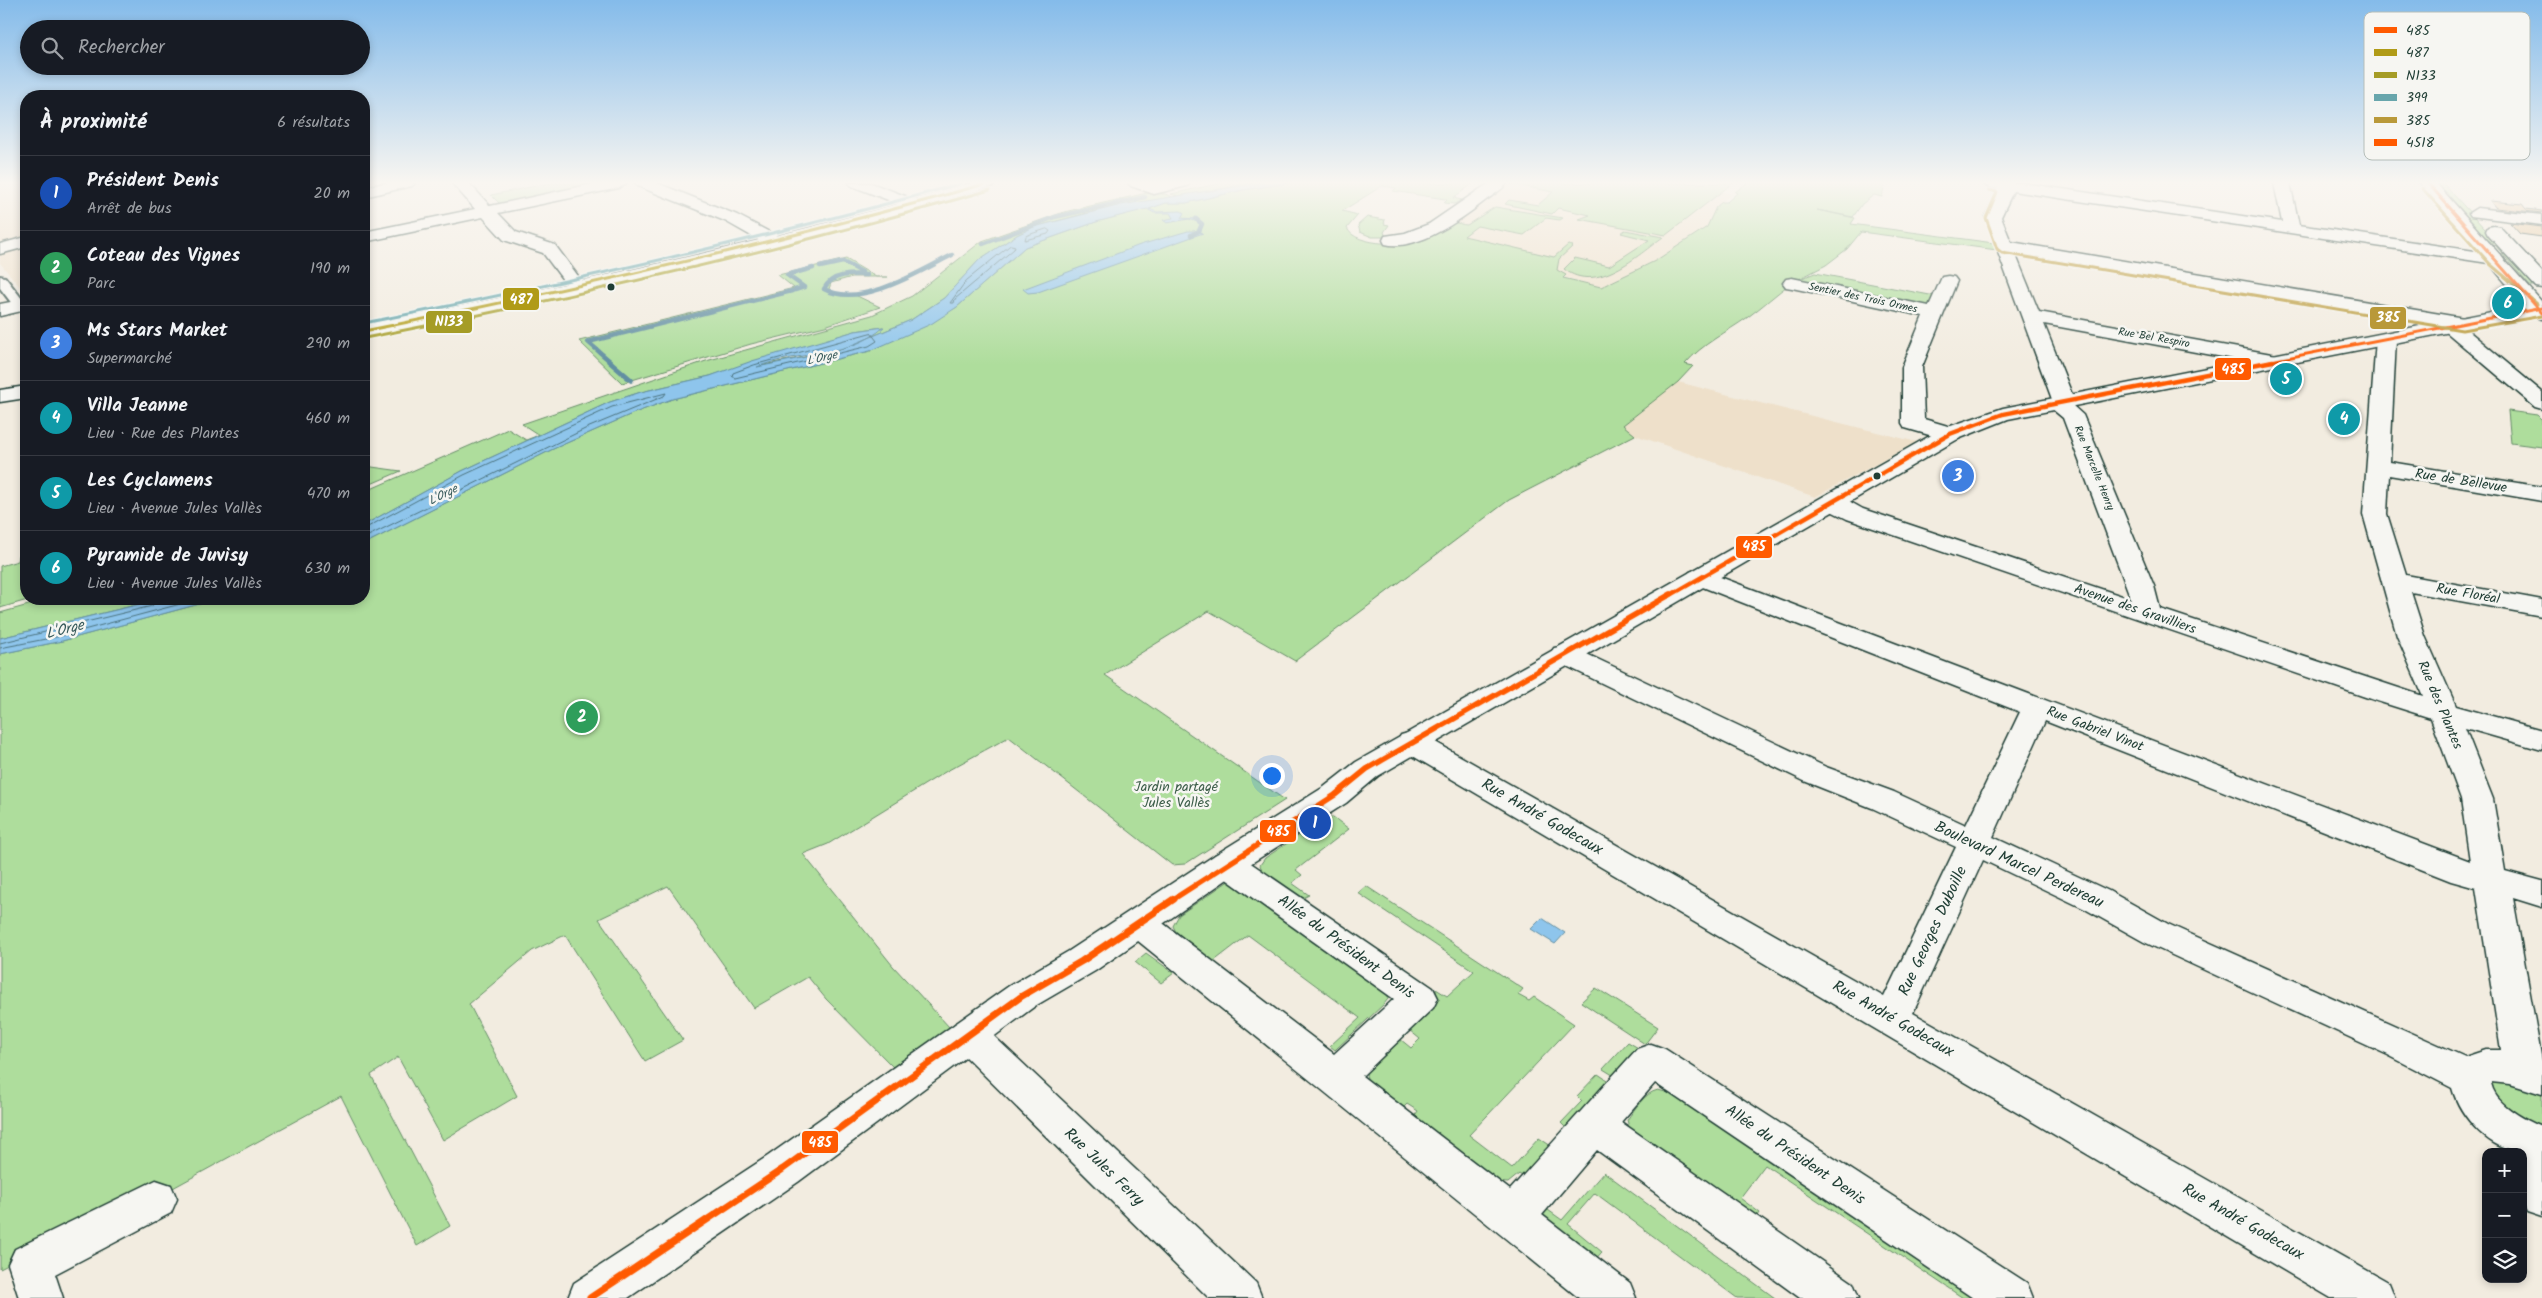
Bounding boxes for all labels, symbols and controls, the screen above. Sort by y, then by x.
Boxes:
legend [2364,12,2530,160]
search box [20,20,370,75]
text: 485 [2406,20,2431,42]
text: Rechercher [78,33,165,63]
icon: search [38,34,66,62]
text: 487 [2406,42,2429,64]
text: N133 [2406,65,2436,87]
text: 399 [2406,87,2428,109]
text: À proximité [40,106,147,139]
text: 6 résultats [277,110,350,135]
text: 385 [2406,110,2431,132]
text: 4518 [2406,132,2435,154]
text: Président Denis [87,166,219,196]
text: 1 [54,181,58,206]
text: 20 m [314,181,350,206]
text: Arrêt de bus [87,196,171,221]
text: Coteau des Vignes [87,241,240,271]
text: 2 [51,256,61,281]
text: 190 m [310,256,350,281]
text: Parc [87,271,116,296]
street label: Sentier des Trois Ormes [1807,278,1919,318]
unlabelled marker [606,282,616,292]
pin: 6 [2492,284,2524,322]
line badge: 487 [502,287,540,311]
text: 487 [510,289,533,311]
line badge: 385 [2369,306,2407,330]
text: 385 [2375,307,2401,329]
line badge: N133 [425,310,473,334]
text: N133 [435,311,464,333]
text: Ms Stars Market [87,316,228,346]
street label: Rue Bel Respiro [2117,323,2191,353]
text: 3 [52,331,60,356]
text: 290 m [306,331,350,356]
water label: L'Orge [805,345,841,371]
text: Supermarché [87,346,172,371]
line badge: 485 [2214,357,2252,381]
text: 485 [2222,359,2246,381]
pin: 5 [2270,360,2302,398]
text: Villa Jeanne [87,391,188,421]
pin: 4 [2328,400,2360,438]
text: 4 [52,406,60,431]
text: 460 m [305,406,350,431]
text: Lieu · Rue des Plantes [87,421,239,446]
street label: Rue Marcelle Henry [2069,423,2120,514]
pin: 3 [1942,457,1974,495]
street label: Rue de Bellevue [2413,463,2509,499]
text: Les Cyclamens [87,466,213,496]
unlabelled marker [1872,471,1882,481]
water label: L'Orge [425,479,462,510]
text: 5 [52,481,60,506]
text: 470 m [307,481,350,506]
text: Lieu · Avenue Jules Vallès [87,496,262,521]
line badge: 485 [1735,535,1773,559]
text: 485 [1743,536,1767,558]
text: Pyramide de Juvisy [87,541,248,571]
text: 6 [52,556,60,581]
text: 630 m [305,556,350,581]
text: Lieu · Avenue Jules Vallès [87,571,262,596]
street label: Avenue des Gravilliers [2071,578,2199,640]
street label: Rue Floréal [2434,578,2502,611]
water label: L'Orge [43,613,88,646]
street label: Rue des Plantes [2411,657,2469,753]
pin: 2 [566,698,598,736]
street label: Rue Gabriel Vinot [2043,700,2147,758]
your location [1259,763,1285,789]
street label: Rue André Godecaux [1476,772,1609,863]
park label: Jardin partagé Jules Vallès [1134,776,1219,814]
pin: 1 [1299,804,1331,842]
street label: Boulevard Marcel Perdereau [1930,815,2108,915]
line badge: 485 [1259,819,1297,843]
text: 485 [1267,821,1291,843]
street label: Rue Georges Duboille [1892,862,1974,1000]
street label: Allée du Président Denis [1272,888,1420,1006]
street label: Rue André Godecaux [1827,974,1960,1065]
street label: Allée du Président Denis [1720,1099,1870,1212]
street label: Rue Jules Ferry [1058,1122,1150,1212]
line badge: 485 [801,1130,839,1154]
text: 485 [809,1132,833,1154]
map controls [2482,1148,2527,1283]
button: + [2482,1148,2527,1193]
street label: Rue André Godecaux [2177,1177,2310,1268]
button: − [2482,1193,2527,1238]
button: layers [2482,1238,2527,1283]

